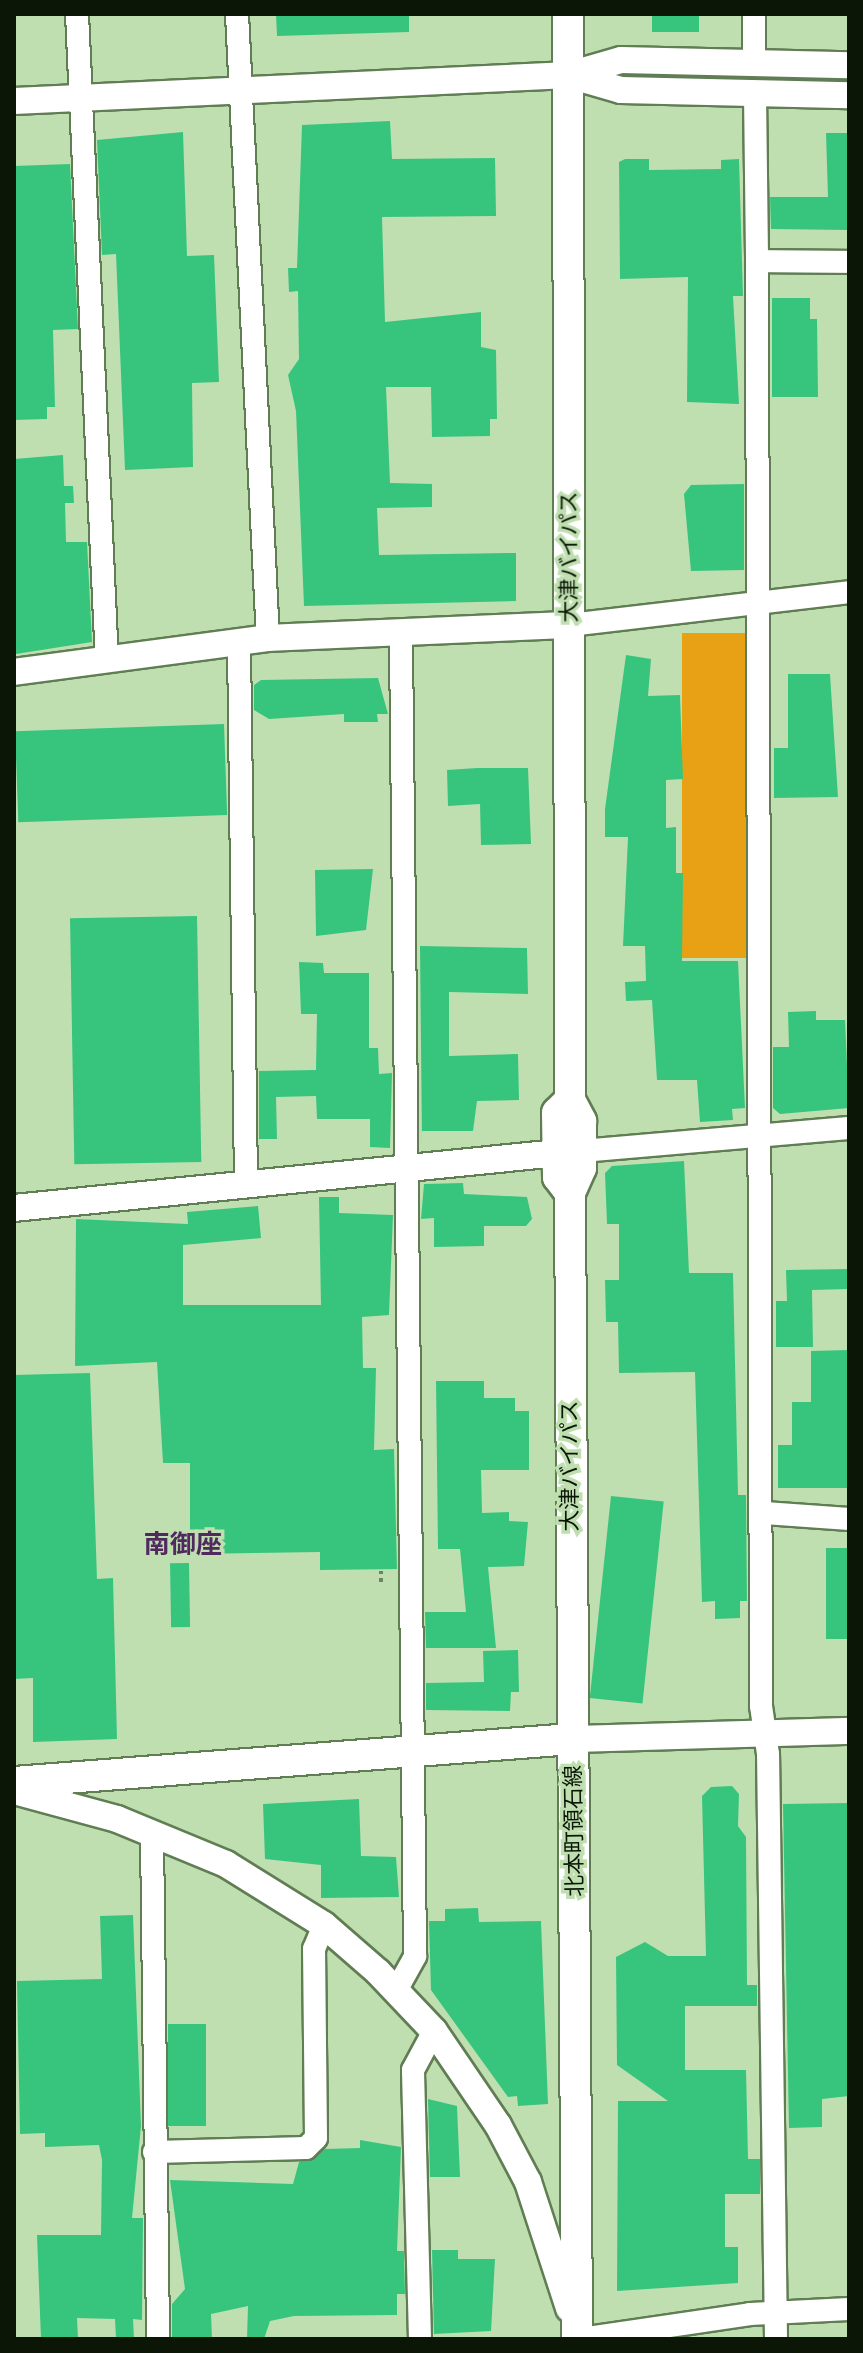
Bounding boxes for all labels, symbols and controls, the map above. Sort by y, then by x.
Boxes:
street label: 大津バイパス [556,491,582,623]
street label: 大津バイパス [557,1400,583,1532]
district label: 南御座 [144,1529,222,1561]
street label: 北本町領石線 [560,1765,588,1897]

